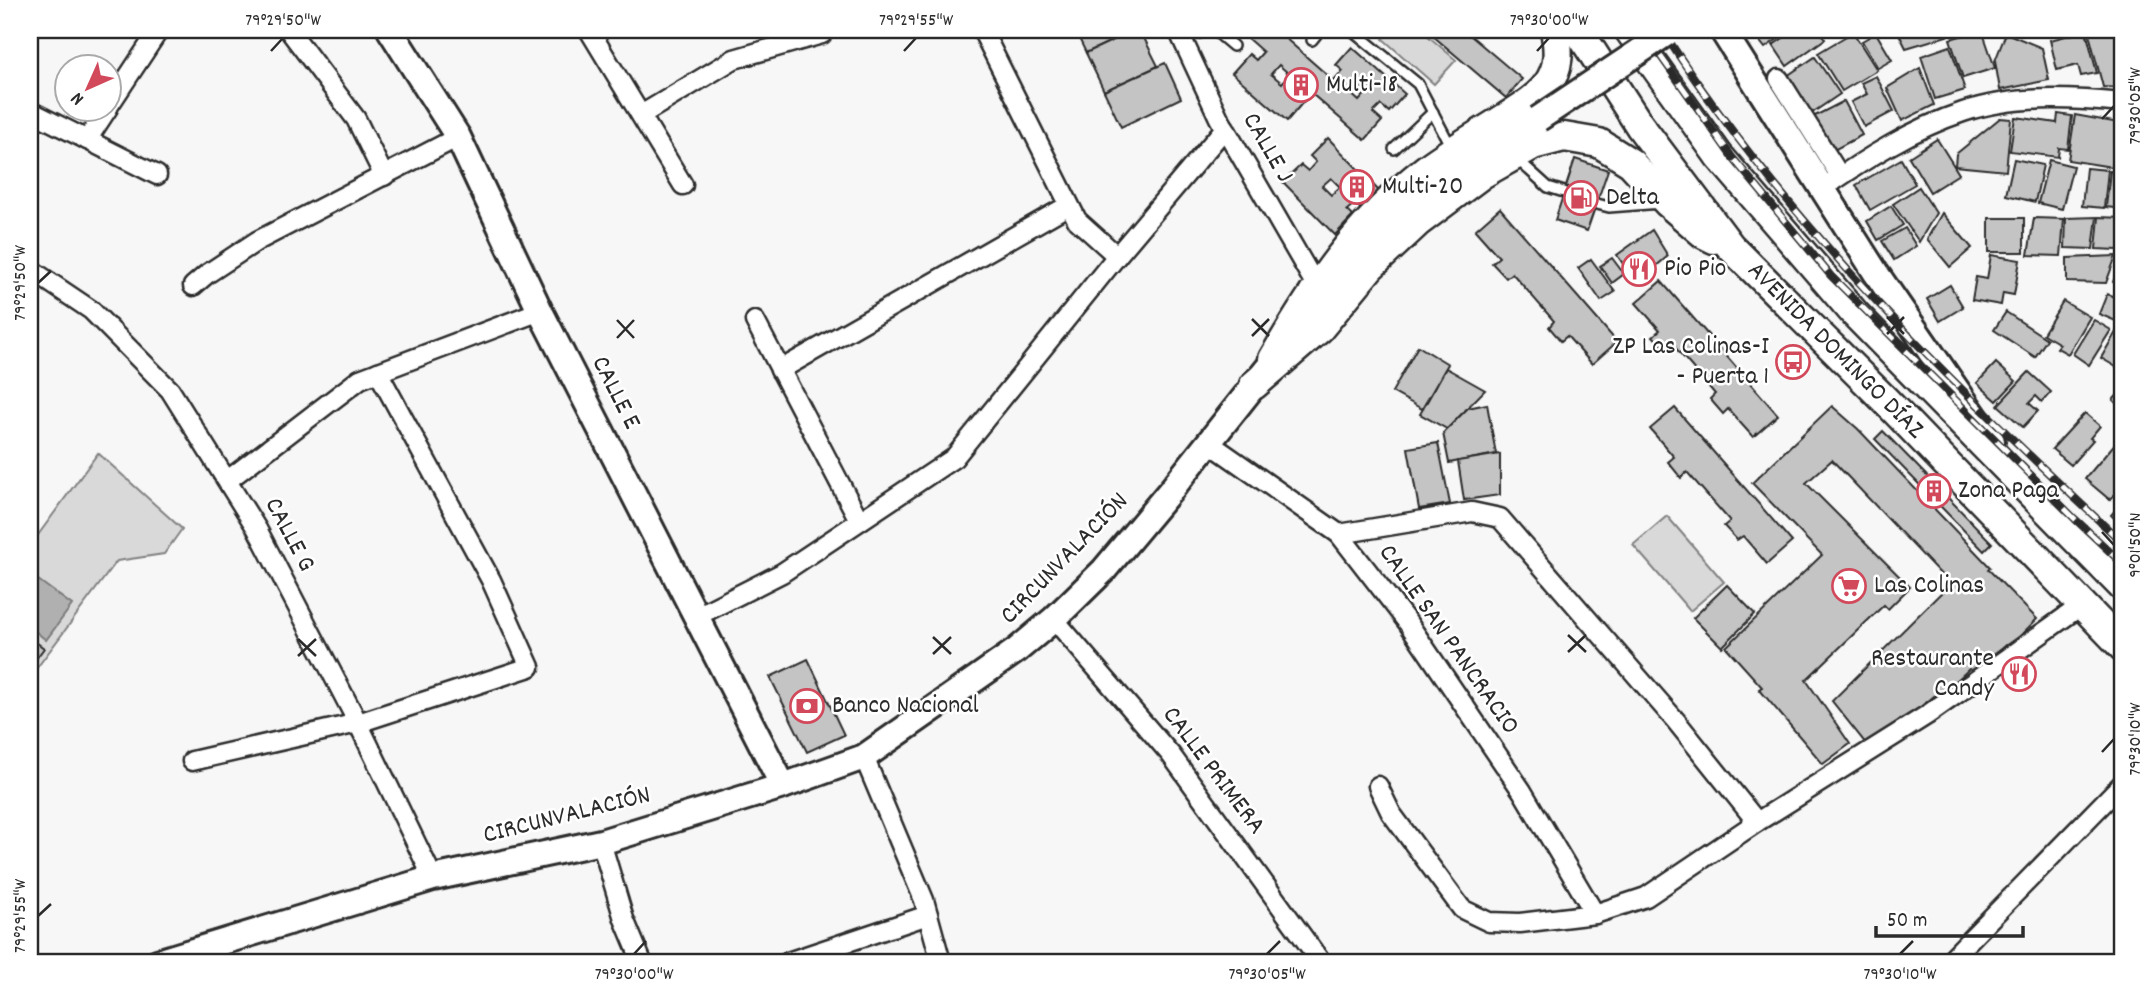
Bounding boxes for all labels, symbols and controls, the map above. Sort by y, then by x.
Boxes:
text: 79°29'50"W [245,9,321,34]
text: 79°29'55"W [879,9,954,34]
text: 79°30'00"W [1510,9,1589,34]
north arrow [52,52,122,122]
building icon: Multi-18 [1282,66,1320,104]
place label: Multi-18 [1326,67,1398,104]
text: 79°30'05"W [2124,67,2149,145]
text: N [66,85,91,110]
street label: CALLE J [1232,106,1302,190]
building icon: Multi-20 [1338,168,1376,206]
place label: Multi-20 [1382,169,1463,206]
fuel station icon: Delta [1562,179,1600,217]
place label: Delta [1606,180,1660,217]
text: 79°29'50"W [9,245,34,321]
restaurant icon: Pio Pio [1620,250,1658,288]
place label: Pio Pio [1664,251,1726,288]
street label: AVENIDA DOMINGO DÍAZ [1738,254,1933,449]
place label: ZP Las Colinas-I - Puerta 1 [1613,329,1769,396]
bus stop icon: ZP Las Colinas-I - Puerta 1 [1774,343,1812,381]
street label: CALLE E [581,350,649,436]
building icon: Zona Paga [1915,472,1953,510]
place label: Zona Paga [1958,473,2060,510]
street label: CIRCUNVALACIÓN [992,485,1138,633]
street label: CALLE G [254,491,324,579]
text: 9°01'50"N [2124,513,2149,577]
street label: CALLE SAN PANCRACIO [1368,537,1528,743]
supermarket icon: Las Colinas [1830,567,1868,605]
place label: Las Colinas [1874,568,1984,605]
place label: Restaurante Candy [1871,641,1994,708]
restaurant icon: Restaurante Candy [2000,655,2038,693]
bank icon: Banco Nacional [788,687,826,725]
place label: Banco Nacional [832,688,979,725]
street label: CALLE PRIMERA [1152,699,1274,843]
text: 79°30'10"W [2124,702,2149,775]
street label: CIRCUNVALACIÓN [479,777,655,855]
text: 79°29'55"W [9,878,34,953]
scale bar [1876,894,2024,938]
text: 50 m [1887,907,1927,937]
text: 79°30'00"W [595,963,674,988]
text: 79°30'05"W [1228,963,1306,988]
text: 79°30'10"W [1864,963,1937,988]

